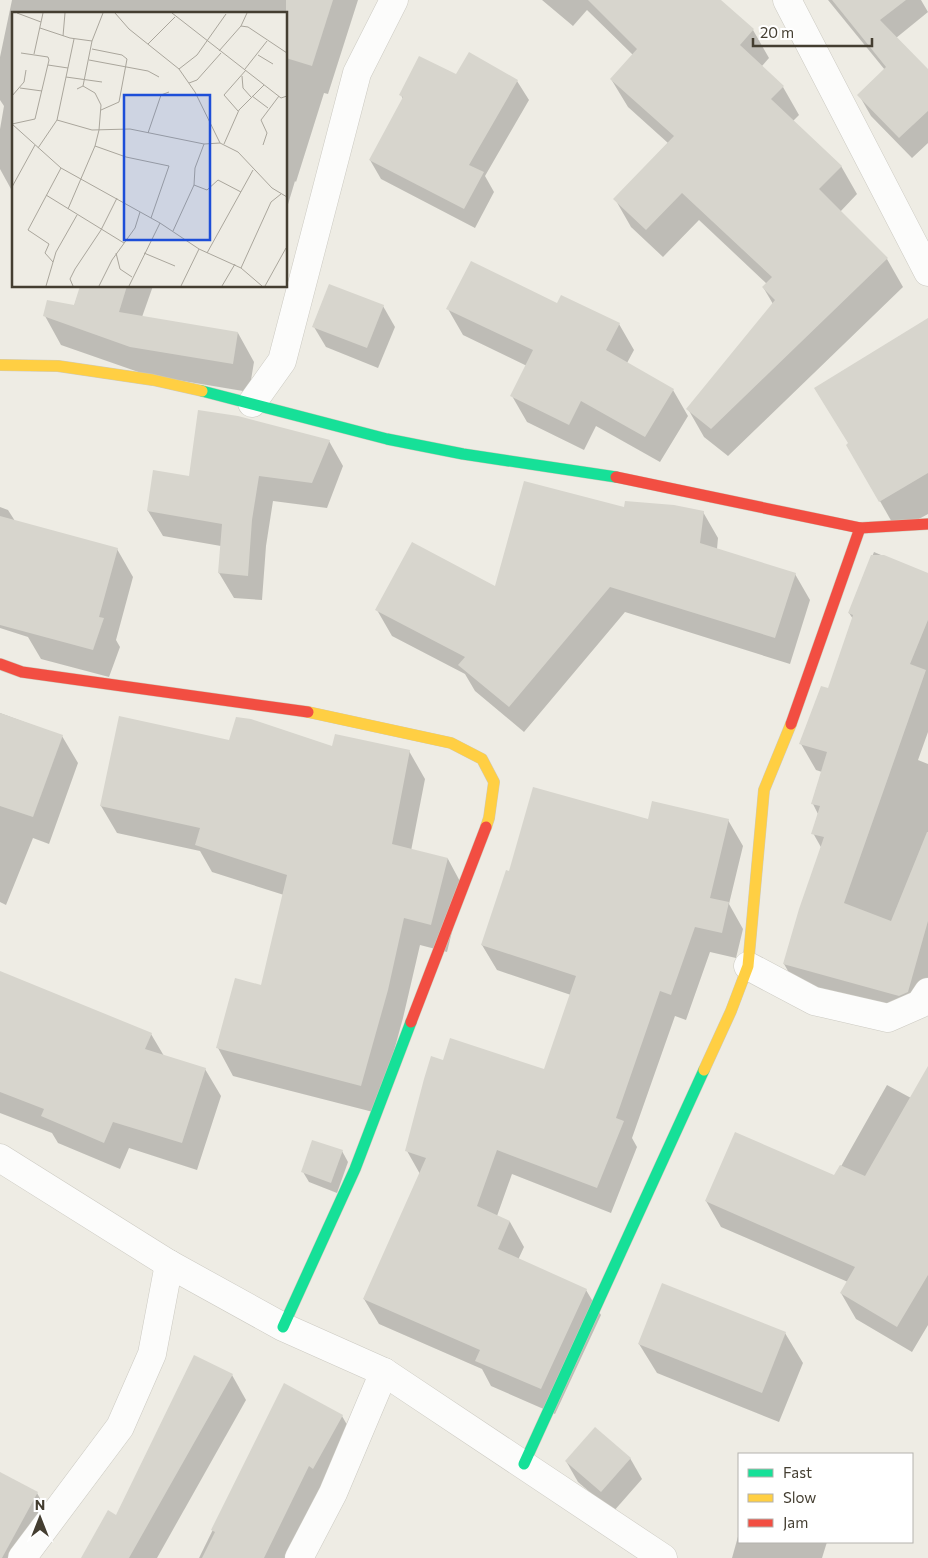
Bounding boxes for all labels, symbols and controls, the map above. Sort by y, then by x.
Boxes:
inset map [12,12,288,288]
scale bar [753,15,872,47]
text: 20 m [760,23,794,41]
legend [738,1453,913,1543]
text: Fast [783,1463,812,1481]
text: Slow [783,1488,816,1506]
north arrow [15,1493,65,1543]
text: N [35,1496,45,1513]
text: Jam [783,1513,808,1531]

